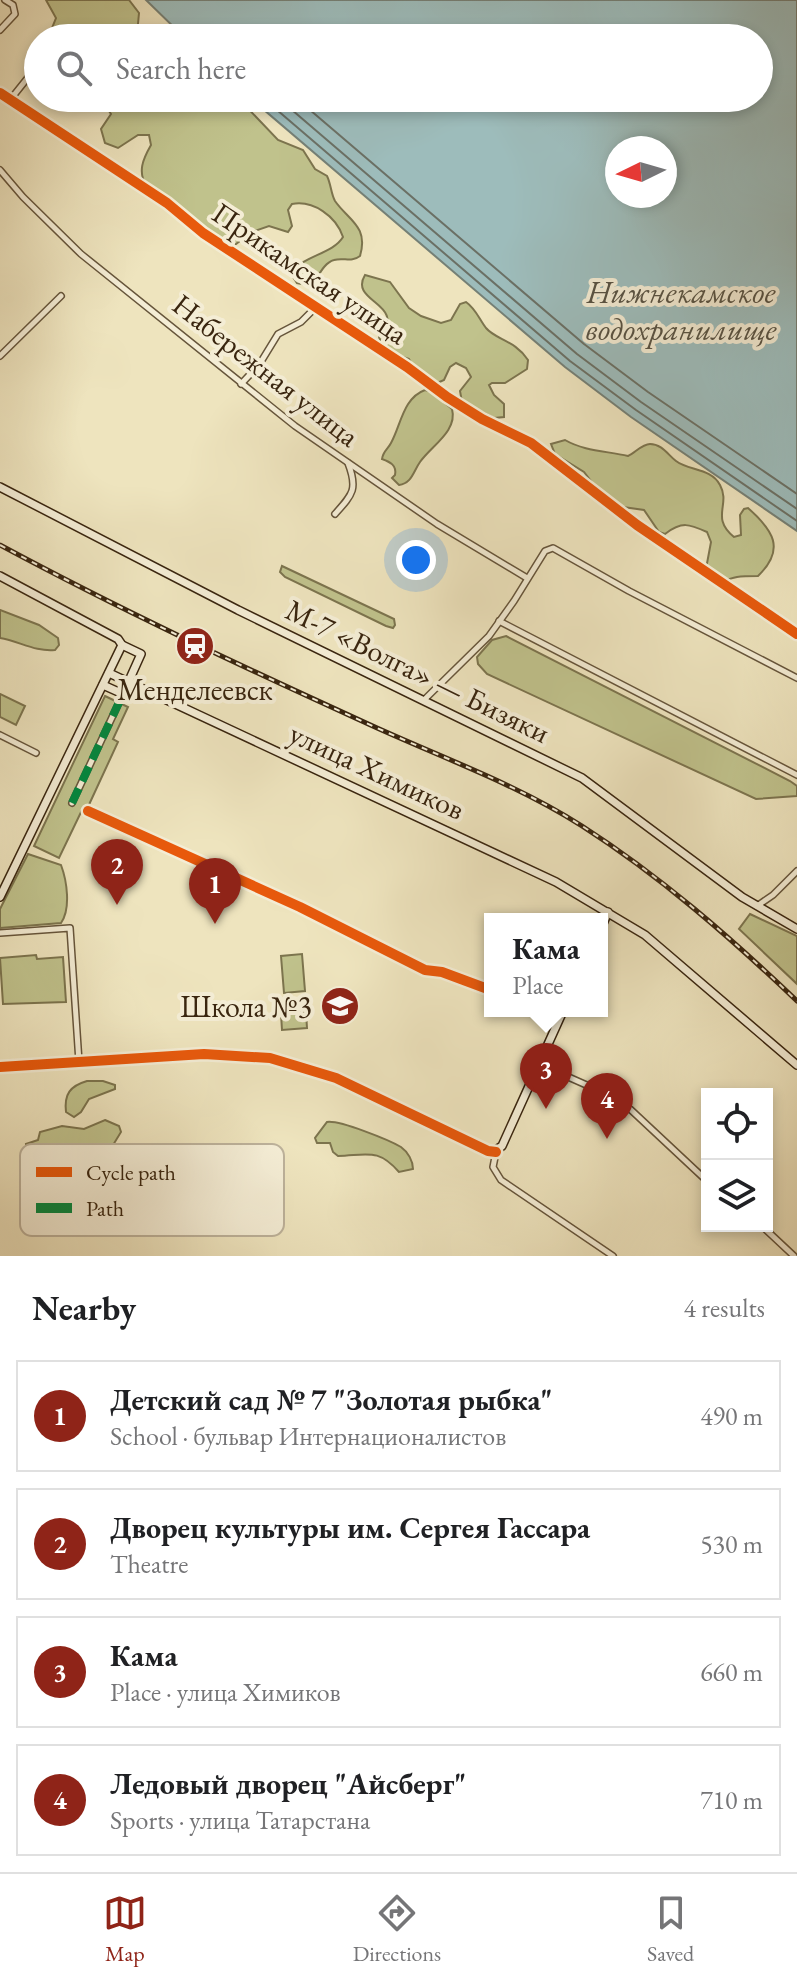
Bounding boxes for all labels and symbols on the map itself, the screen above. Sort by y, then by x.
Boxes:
north arrow [605,136,677,208]
street label: Прикамская улица [205,193,415,353]
water label: Нижнекамское водохранилище [586,271,777,350]
street label: Набережная улица [165,285,367,455]
your location [396,540,436,580]
street label: М-7 «Волга» — Бизяки [280,590,557,752]
station icon: Менделеевск [174,625,216,667]
place label: Менделеевск [117,670,273,709]
street label: улица Химиков [283,713,471,829]
pin: 2 [91,839,143,905]
pin: 1 [189,858,241,924]
school or university icon: Школа №3 [319,985,361,1027]
place label: Школа №3 [180,987,312,1026]
pin: 3 [520,1043,572,1109]
pin: 4 [581,1073,633,1139]
legend [20,1144,284,1236]
text: Cycle path [86,1158,176,1187]
text: Path [86,1194,124,1223]

